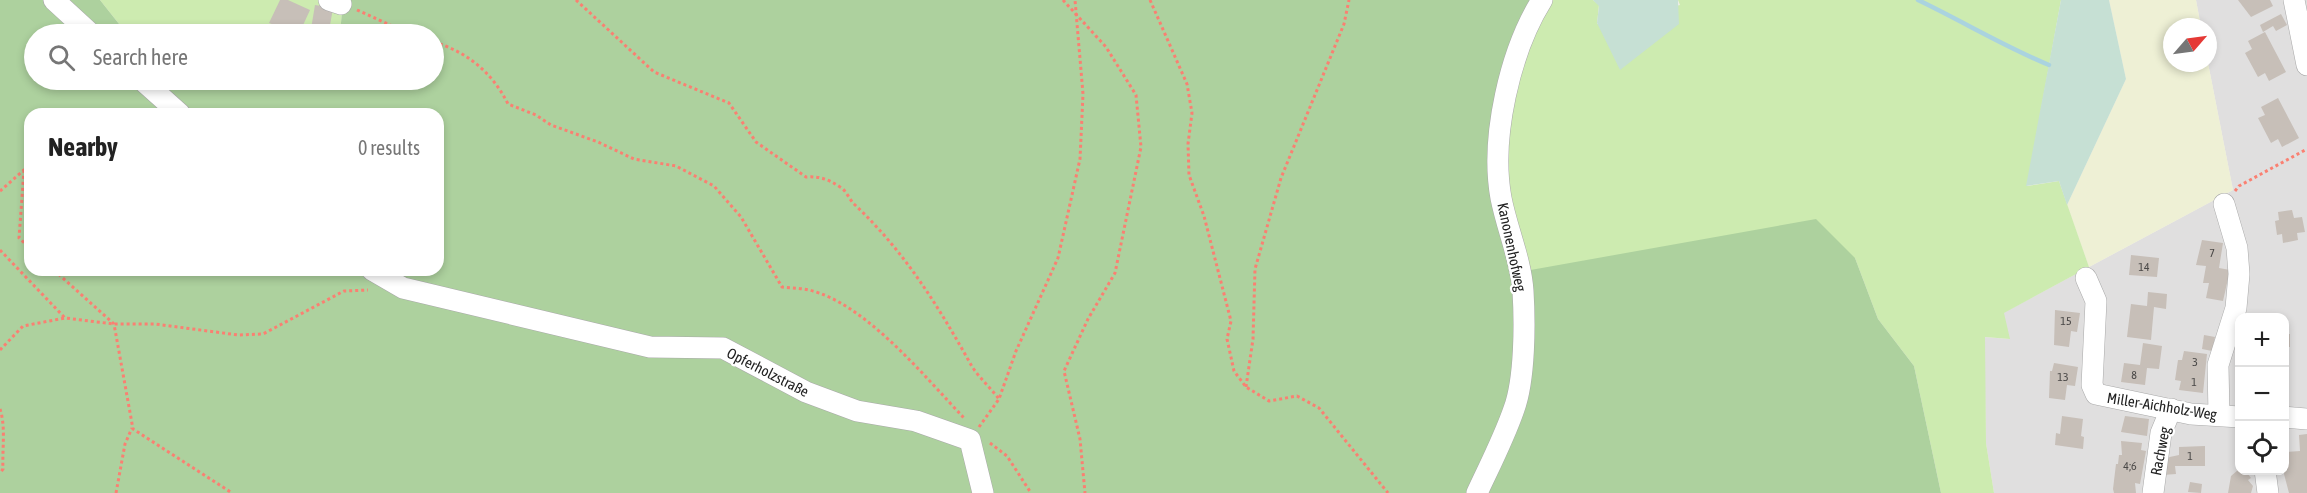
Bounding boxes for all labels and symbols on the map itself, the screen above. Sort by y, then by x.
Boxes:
north arrow [2163,18,2217,72]
street label: Kanonenhofweg [1494,201,1530,293]
house number: 7 [2209,246,2215,260]
house number: 14 [2138,260,2150,274]
house number: 15 [2060,314,2072,328]
street label: Opferholzstraße [724,344,812,400]
house number: 3 [2192,355,2198,369]
house number: 8 [2131,368,2137,382]
house number: 13 [2057,370,2069,384]
house number: 1 [2191,375,2197,389]
street label: Miller-Aichholz-Weg [2106,389,2219,423]
street label: Rachweg [2147,425,2173,477]
house number: 1 [2187,449,2193,463]
house number: 4;6 [2123,459,2137,473]

